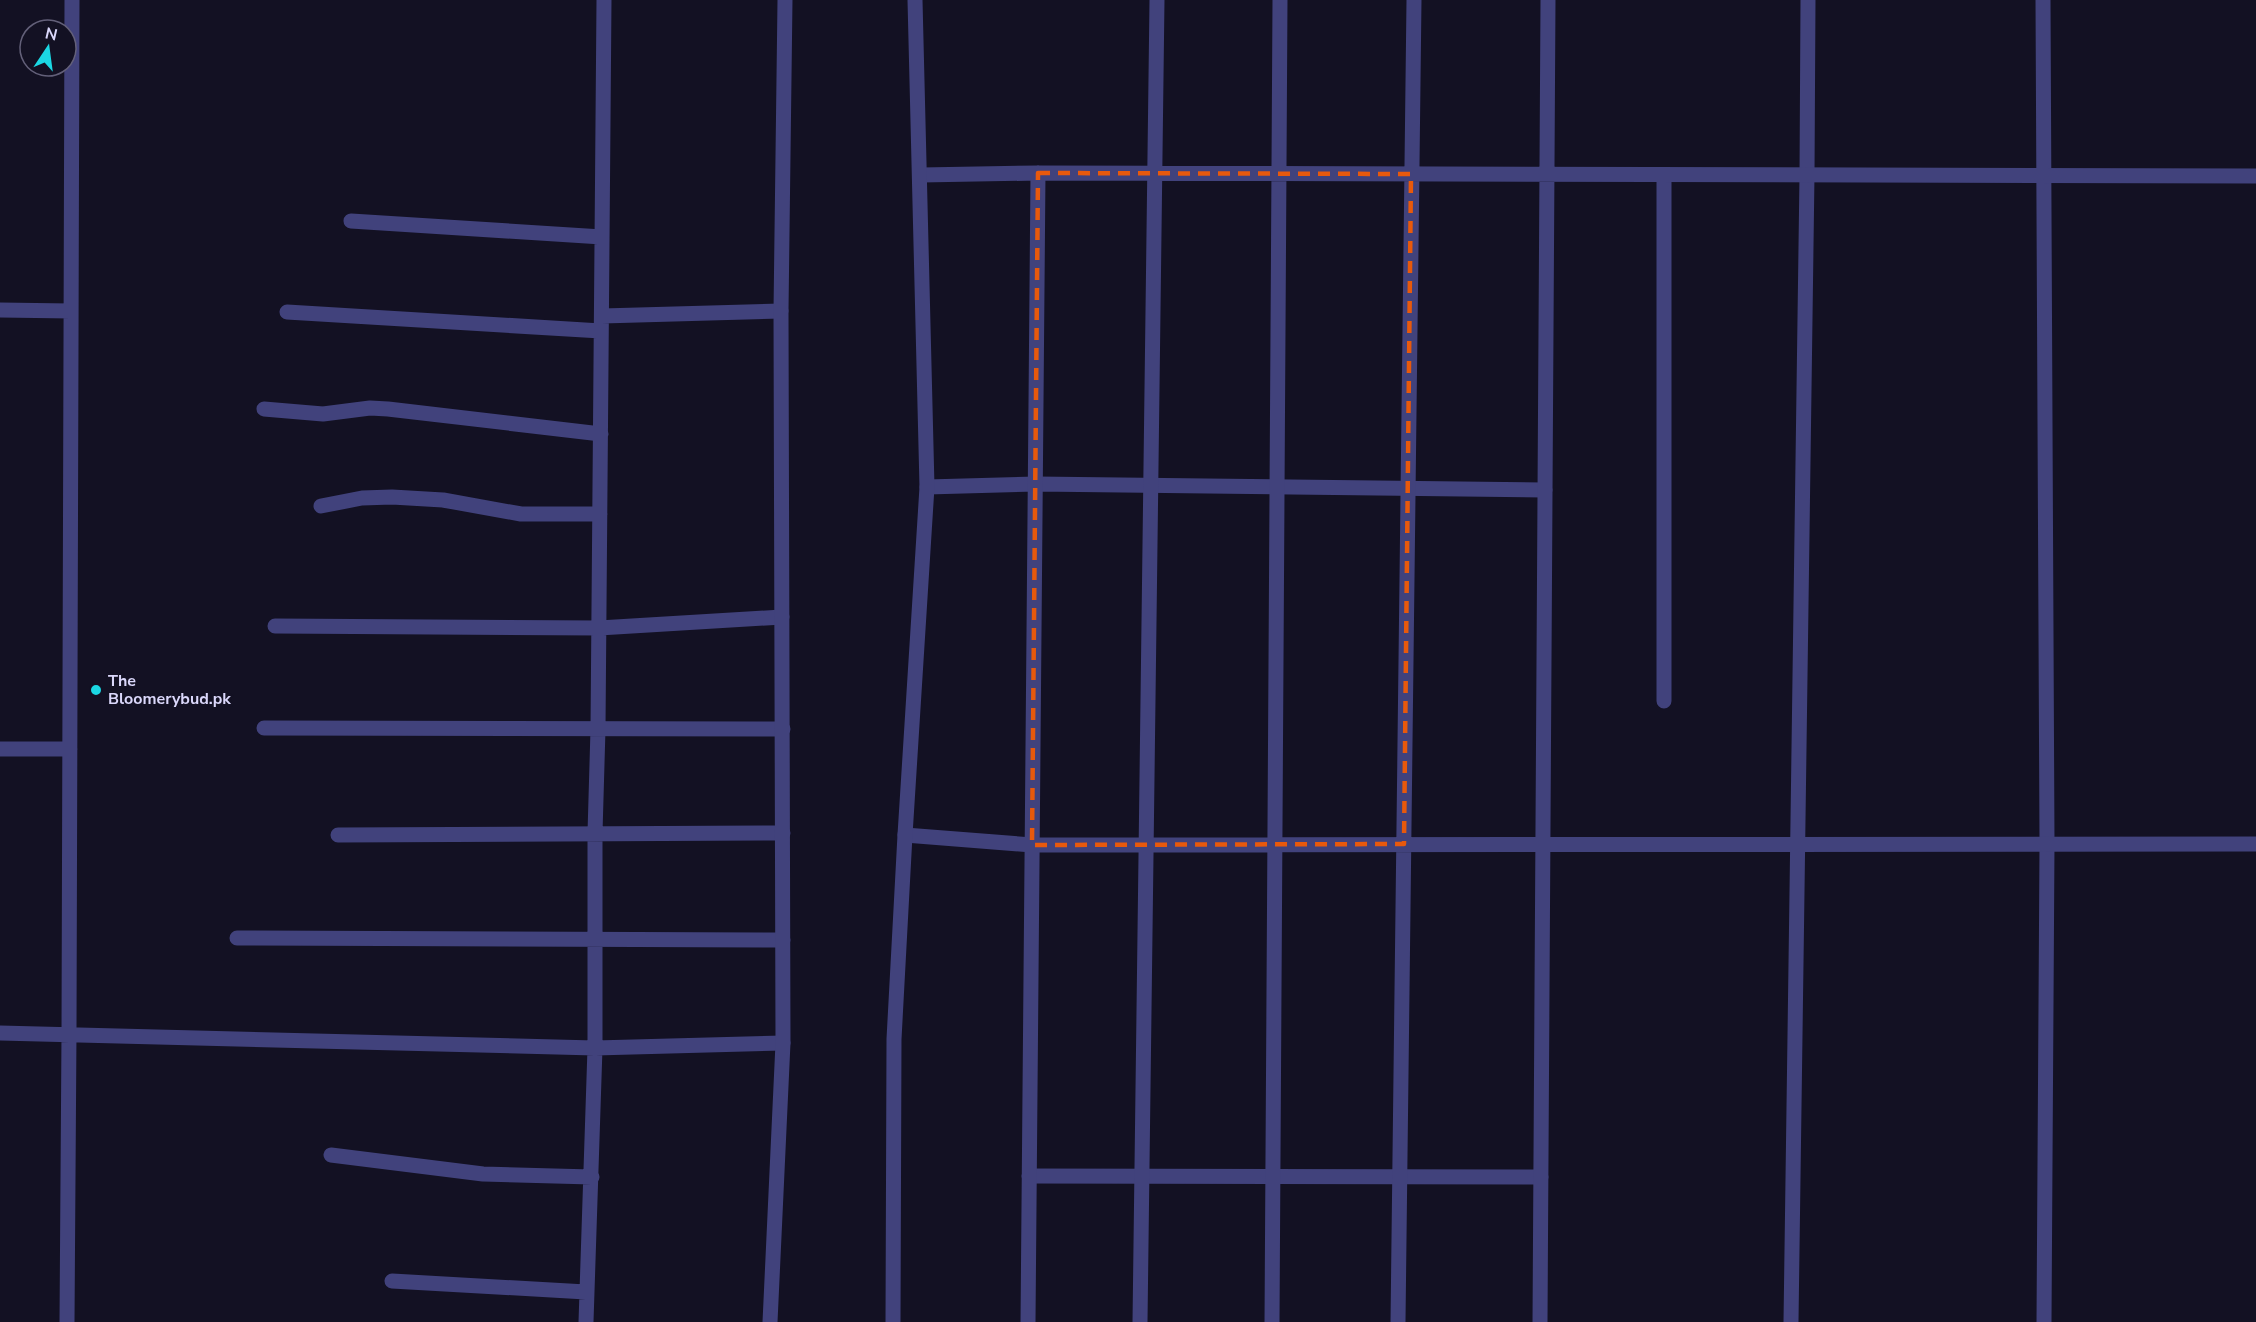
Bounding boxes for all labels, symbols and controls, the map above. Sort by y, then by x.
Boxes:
north arrow [18,18,78,78]
text: N [43,22,59,46]
place label: The Bloomerybud.pk [108,670,231,710]
marker: The Bloomerybud.pk [89,683,103,697]

